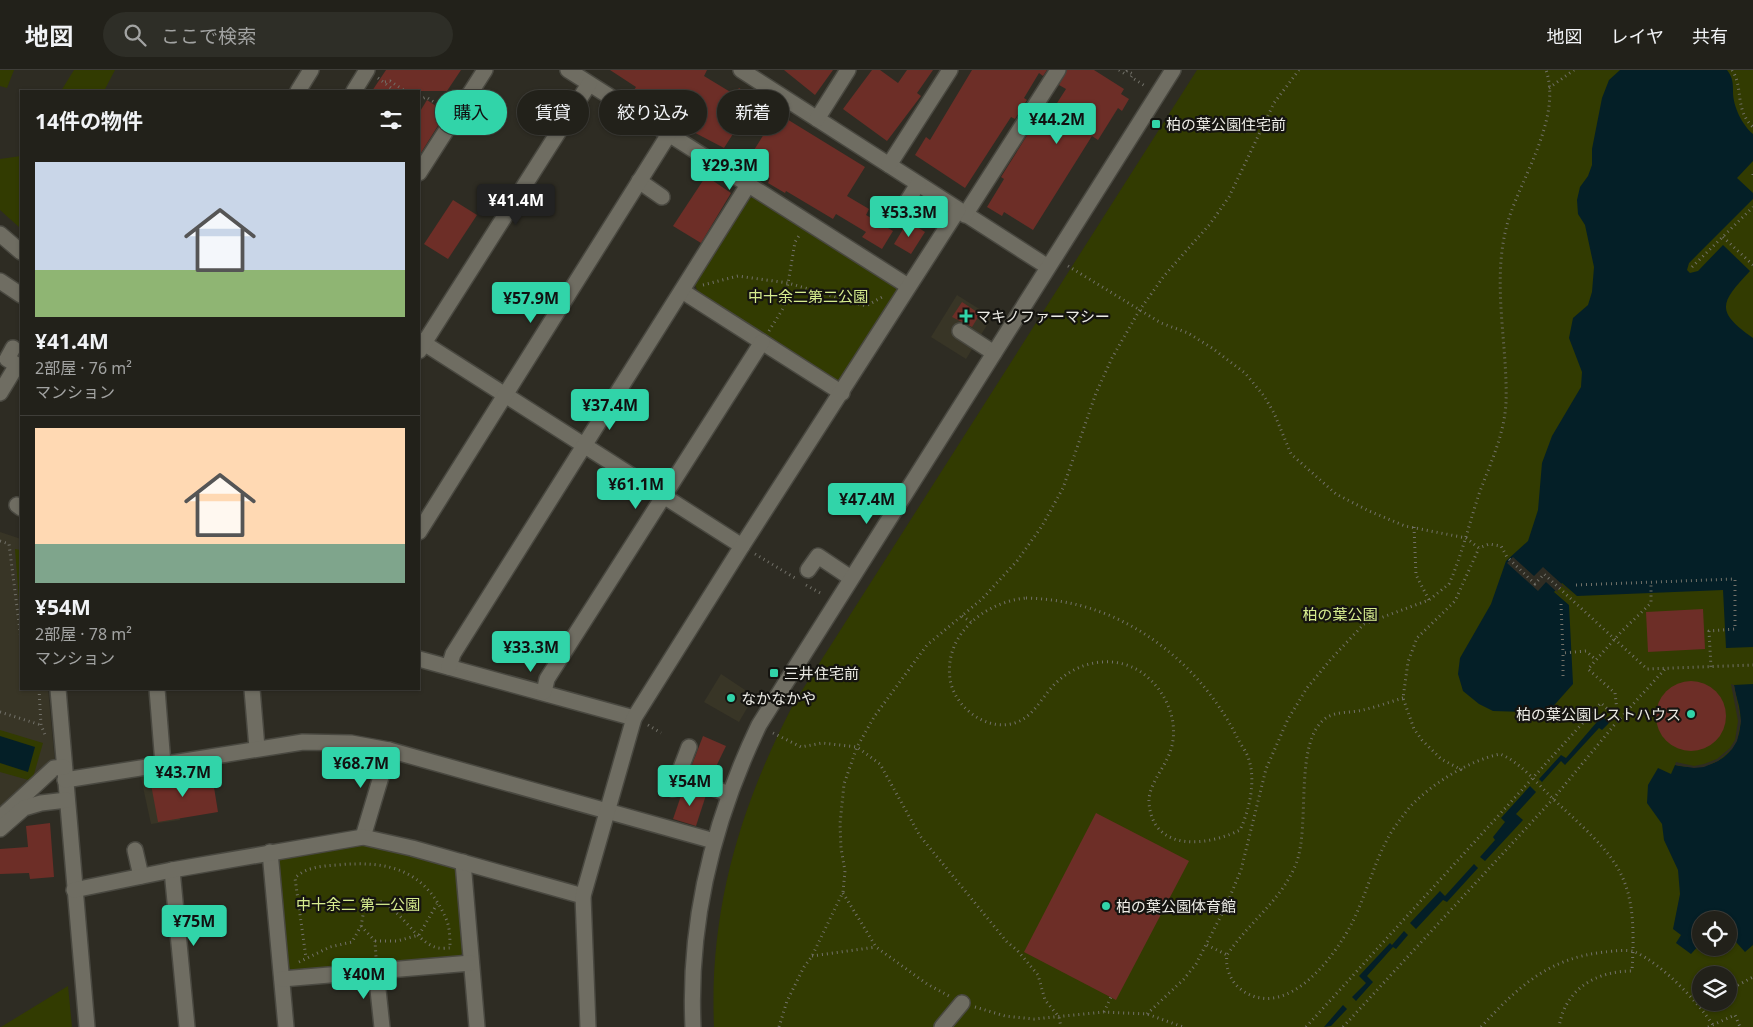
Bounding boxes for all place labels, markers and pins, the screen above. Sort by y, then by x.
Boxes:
pin: ¥44.2M [1016,102,1098,145]
place label: 柏の葉公園住宅前 [1166,114,1286,134]
marker: 柏の葉公園住宅前 [1150,118,1162,130]
pin: ¥29.3M [689,148,771,191]
pin: ¥41.4M [475,184,557,226]
pin: ¥53.3M [868,196,950,238]
pin: ¥57.9M [490,282,572,324]
place label: マキノファーマシー [976,306,1110,326]
marker: マキノファーマシー [960,310,972,322]
pin: ¥37.4M [569,388,651,431]
pin: ¥61.1M [595,468,677,510]
pin: ¥47.4M [826,482,908,525]
pin: ¥33.3M [490,630,572,673]
place label: 三井住宅前 [784,663,859,683]
marker: 三井住宅前 [768,667,780,679]
place label: なかなかや [741,688,816,708]
marker: なかなかや [725,692,737,704]
place label: 柏の葉公園レストハウス [1516,704,1681,724]
marker: 柏の葉公園レストハウス [1685,708,1697,720]
pin: ¥68.7M [320,746,402,789]
pin: ¥43.7M [142,756,224,798]
pin: ¥54M [660,764,720,807]
place label: 柏の葉公園体育館 [1116,896,1236,916]
marker: 柏の葉公園体育館 [1100,900,1112,912]
pin: ¥75M [164,904,224,947]
pin: ¥40M [334,958,394,1000]

